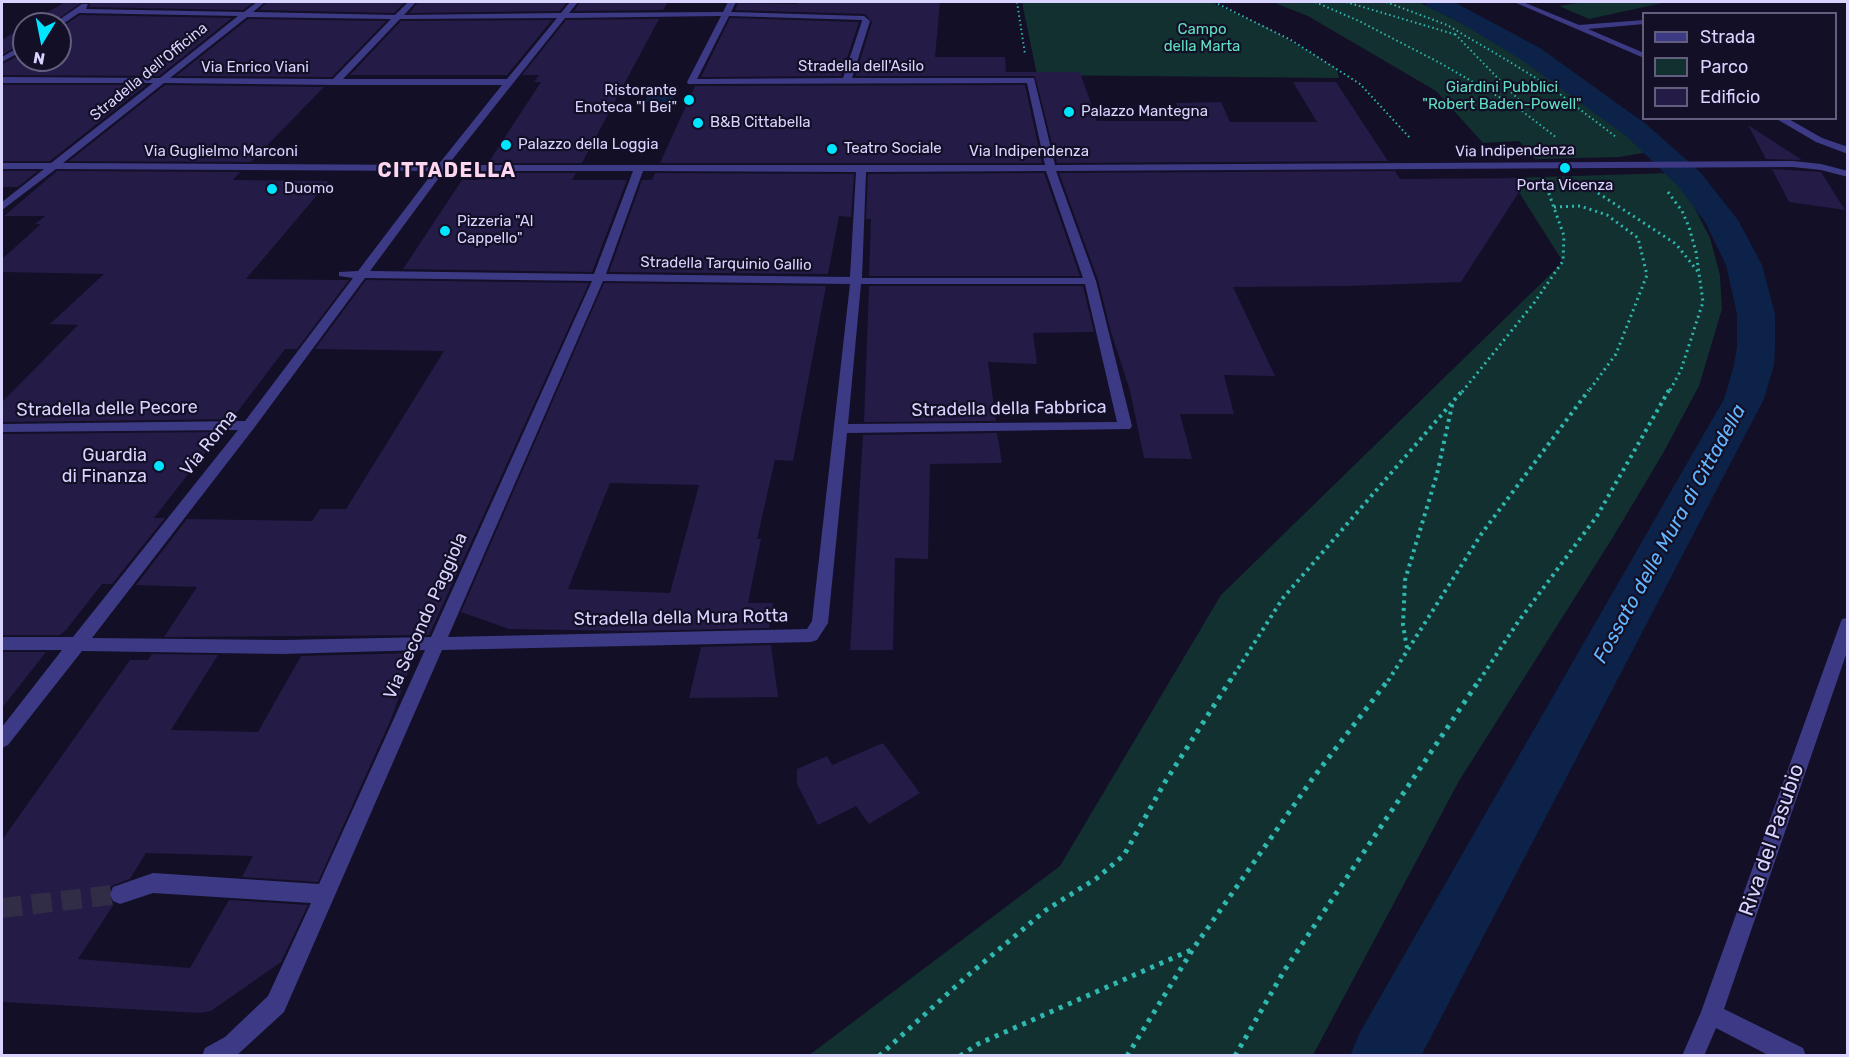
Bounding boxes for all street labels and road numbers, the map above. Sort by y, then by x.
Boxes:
street label: Stradella dell'Officina [87,19,211,125]
street label: Stradella dell'Asilo [798,58,924,76]
street label: Via Enrico Viani [201,59,309,77]
street label: Via Indipendenza [1455,141,1575,161]
street label: Via Guglielmo Marconi [144,143,298,161]
street label: Via Indipendenza [969,143,1089,161]
street label: Stradella Tarquinio Gallio [640,254,812,274]
street label: Stradella della Fabbrica [911,396,1107,422]
street label: Stradella delle Pecore [16,397,198,421]
street label: Via Roma [176,406,242,480]
street label: Via Secondo Paggiola [379,529,473,703]
street label: Stradella della Mura Rotta [573,605,789,631]
street label: Riva del Pasubio [1734,761,1810,919]

